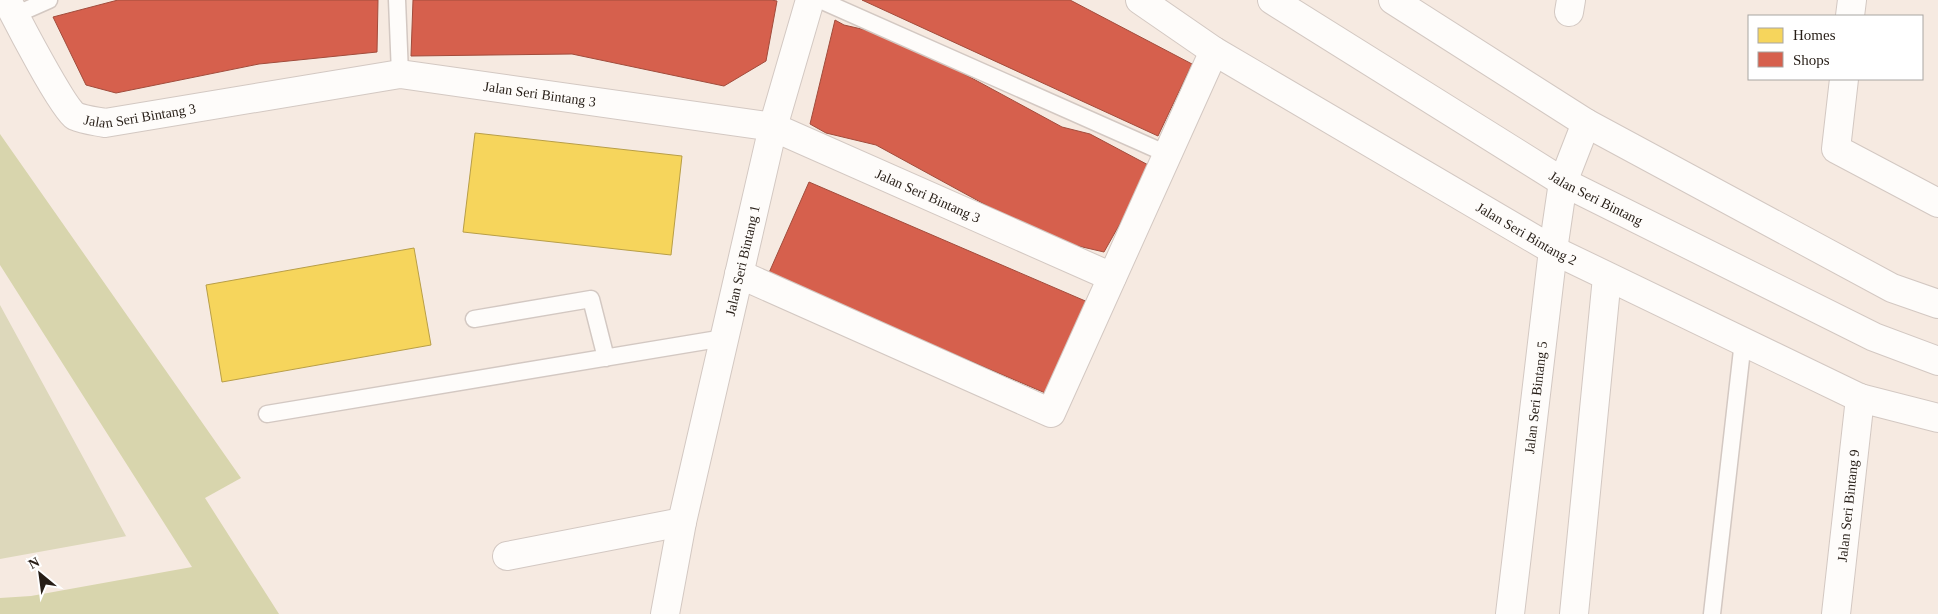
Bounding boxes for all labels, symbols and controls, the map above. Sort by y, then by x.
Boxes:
legend [1748,15,1923,80]
text: Homes [1793,27,1836,43]
text: Shops [1793,52,1830,68]
street label: Jalan Seri Bintang 3 [483,79,597,110]
street label: Jalan Seri Bintang 3 [82,101,197,131]
street label: Jalan Seri Bintang 3 [873,166,983,226]
street label: Jalan Seri Bintang [1546,168,1645,228]
street label: Jalan Seri Bintang 2 [1473,200,1579,268]
street label: Jalan Seri Bintang 1 [723,204,763,317]
street label: Jalan Seri Bintang 5 [1522,340,1550,455]
street label: Jalan Seri Bintang 9 [1835,449,1862,563]
north arrow [15,549,65,599]
text: N [26,554,42,572]

